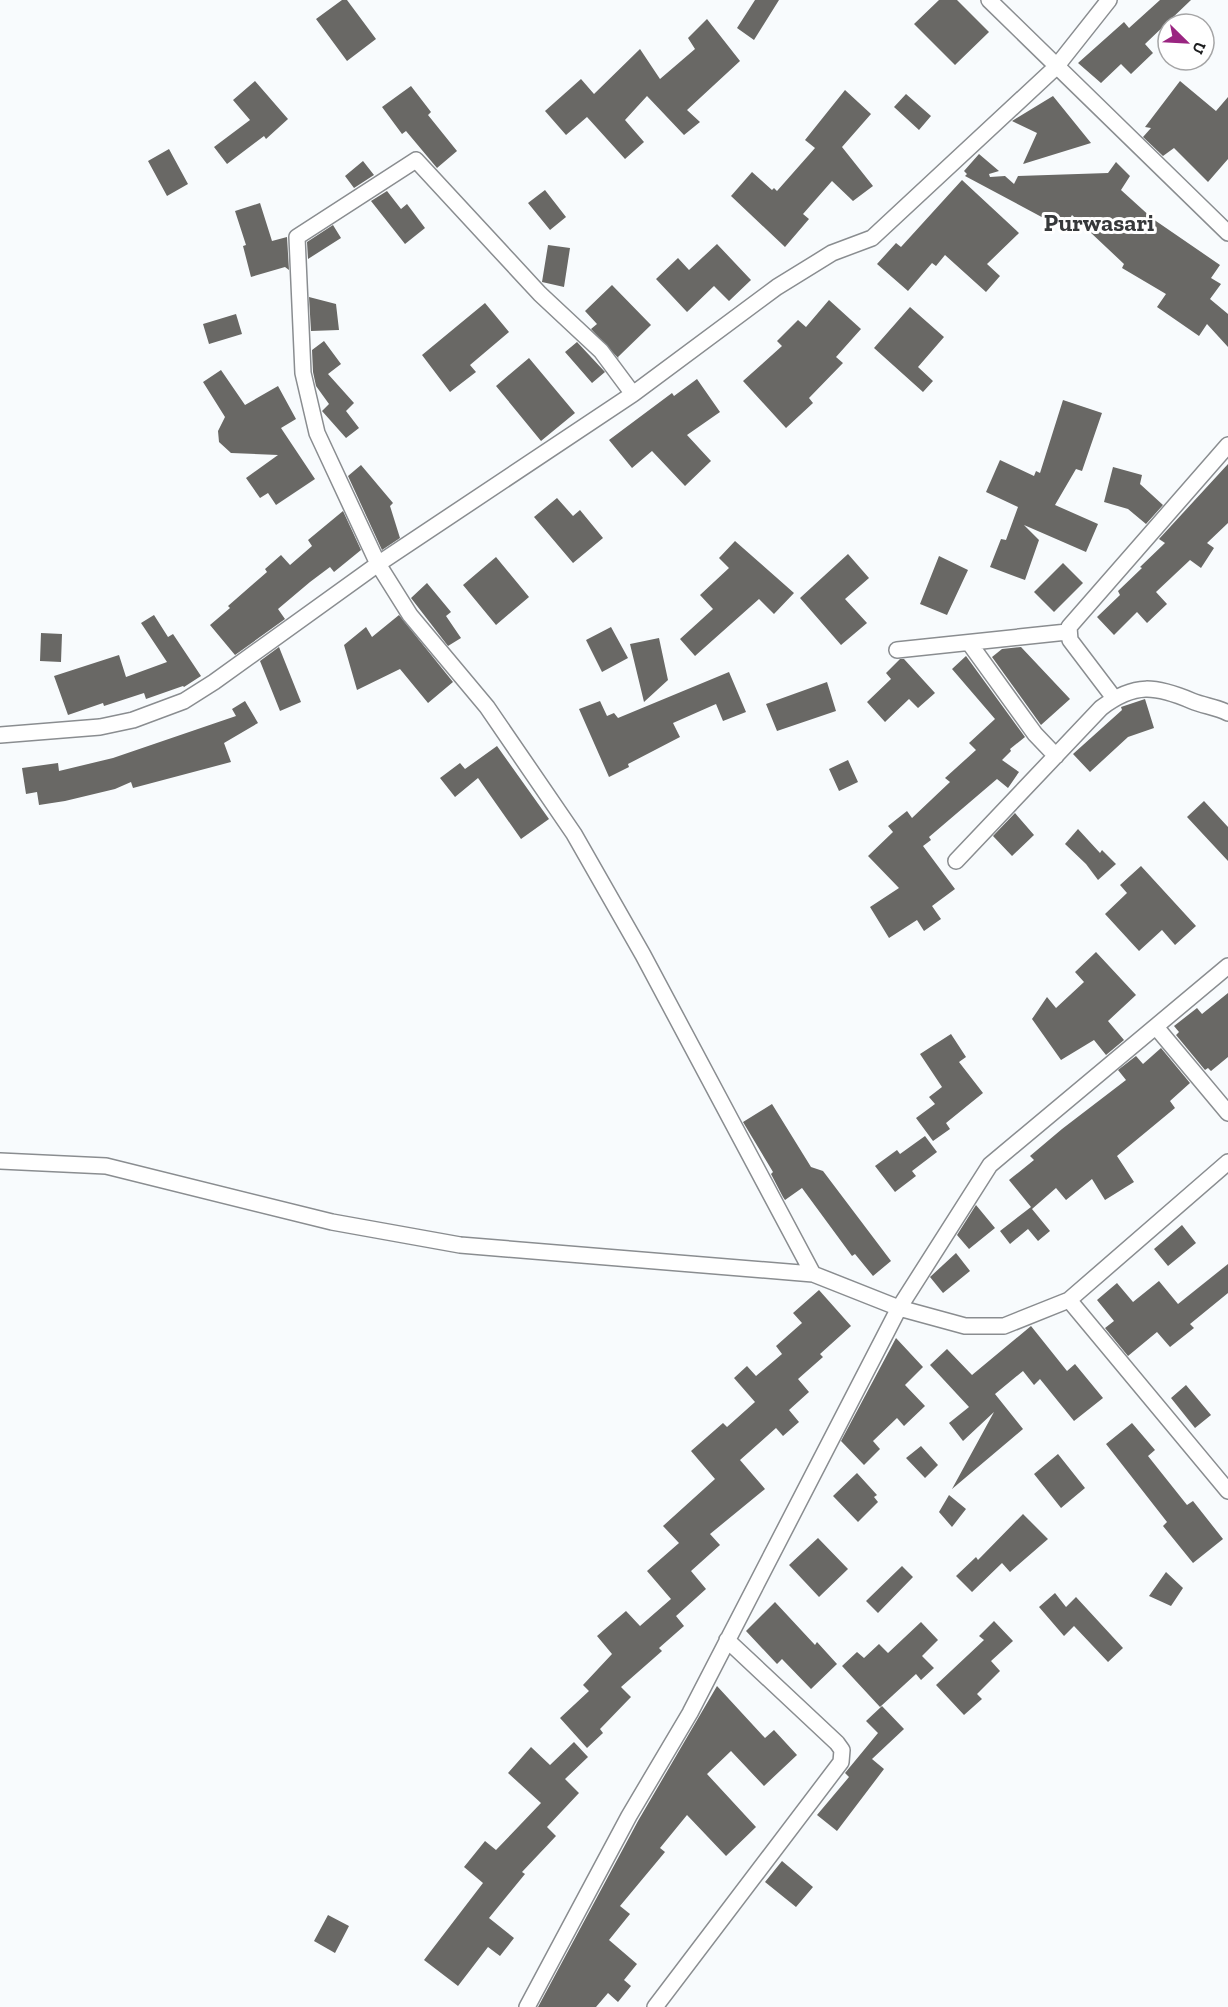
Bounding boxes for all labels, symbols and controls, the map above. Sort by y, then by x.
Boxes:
north arrow [1156,12,1216,72]
text: U [1188,39,1210,57]
district label: Purwasari [1044,208,1154,237]

